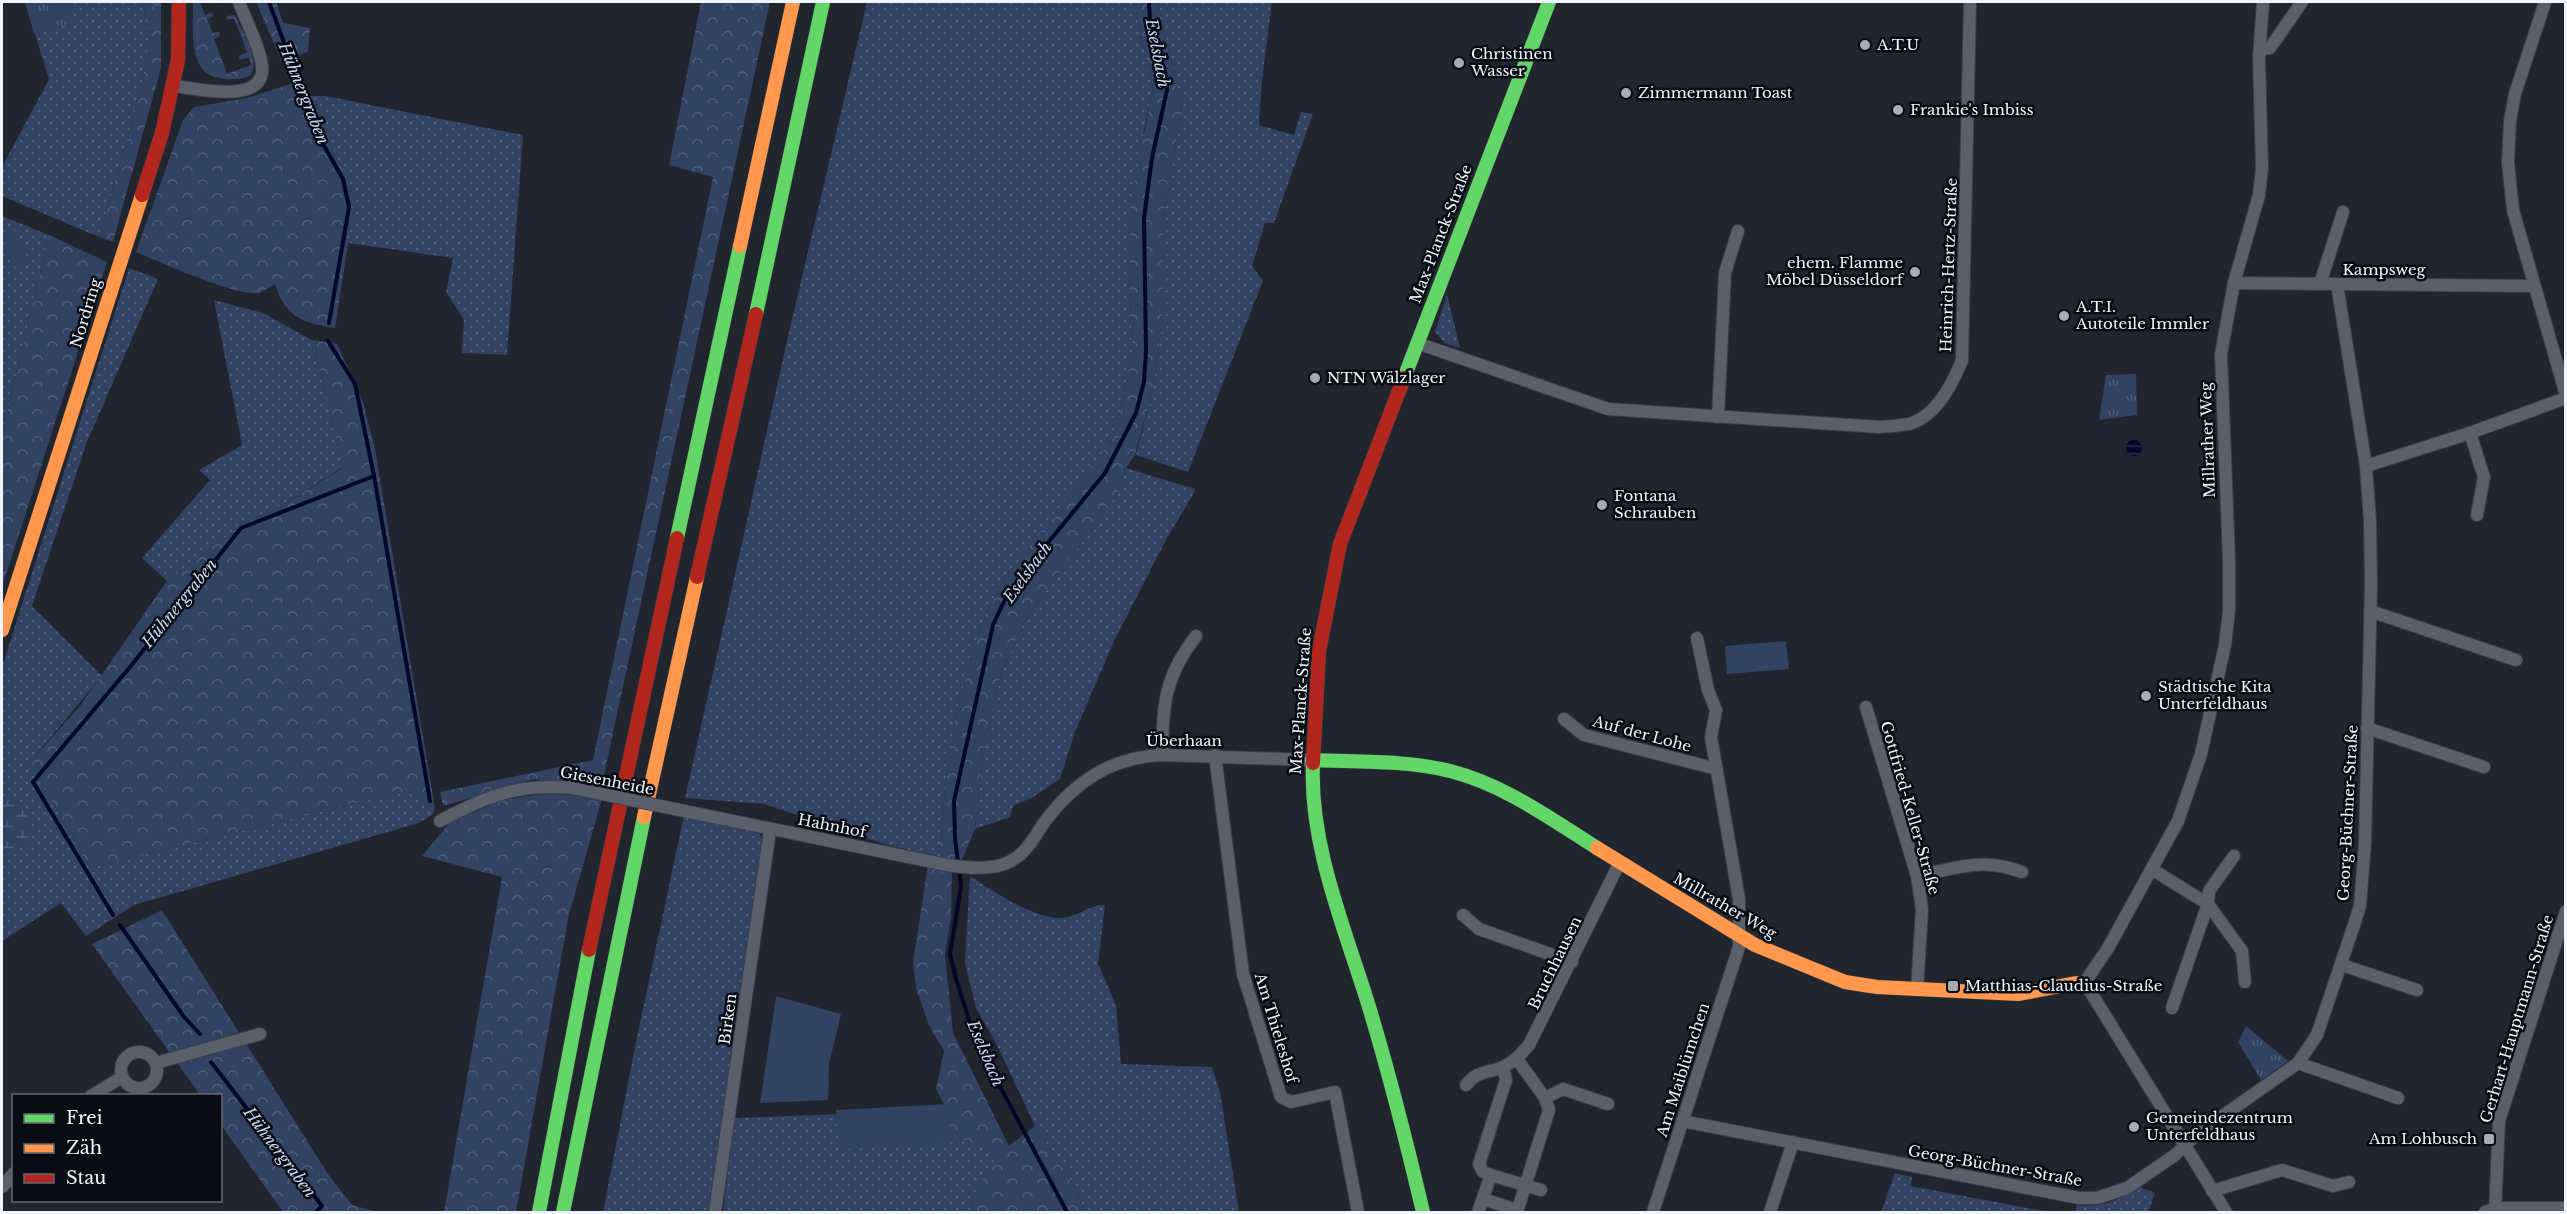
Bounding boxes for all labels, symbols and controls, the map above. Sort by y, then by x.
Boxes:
water label: Eselsbach [1141,16,1175,89]
place label: A.T.U [1876,35,1919,54]
water label: Hühnergraben [274,38,334,147]
marker: A.T.U [1858,38,1872,52]
place label: Christinen Wasser [1470,44,1552,80]
marker: Christinen Wasser [1452,56,1466,70]
place label: Zimmermann Toast [1638,83,1793,102]
marker: Zimmermann Toast [1619,86,1633,100]
place label: Frankie's Imbiss [1910,100,2034,119]
marker: Frankie's Imbiss [1891,103,1905,117]
street label: Max-Planck-Straße [1405,162,1476,306]
street label: Heinrich-Hertz-Straße [1936,177,1961,353]
place label: ehem. Flamme Möbel Düsseldorf [1766,253,1905,289]
street label: Kampsweg [2342,260,2427,279]
marker: ehem. Flamme Möbel Düsseldorf [1908,265,1922,279]
street label: Nordring [66,275,105,350]
place label: A.T.I. Autoteile Immler [2075,297,2210,333]
marker: A.T.I. Autoteile Immler [2057,309,2071,323]
place label: NTN Wälzlager [1327,368,1446,387]
marker: NTN Wälzlager [1308,371,1322,385]
street label: Millrather Weg [2196,381,2219,498]
place label: Fontana Schrauben [1614,486,1696,522]
marker: Fontana Schrauben [1595,498,1609,512]
water label: Eselsbach [998,538,1056,607]
water label: Hühnergraben [137,555,221,652]
street label: Max-Planck-Straße [1286,627,1315,775]
place label: Städtische Kita Unterfeldhaus [2158,677,2272,713]
marker: Städtische Kita Unterfeldhaus [2139,689,2153,703]
street label: Auf der Lohe [1590,711,1694,756]
street label: Gottfried-Keller-Straße [1877,719,1944,897]
street label: Georg-Büchner-Straße [2333,724,2362,902]
street label: Überhaan [1146,731,1222,750]
street label: Giesenheide [559,762,656,799]
street label: Hahnhof [796,810,870,842]
street label: Millrather Weg [1670,868,1781,943]
street label: Gerhart-Hauptmann-Straße [2476,912,2557,1125]
street label: Bruchhausen [1524,913,1585,1013]
street label: Am Thieleshof [1250,970,1303,1087]
place label: Matthias-Claudius-Straße [1965,976,2162,995]
marker: Matthias-Claudius-Straße [1946,979,1960,993]
street label: Birken [715,992,740,1046]
street label: Am Maiblümchen [1652,1000,1713,1140]
water label: Eselsbach [963,1016,1009,1089]
legend [12,1094,222,1202]
water label: Hühnergraben [239,1102,321,1201]
text: Frei [66,1107,103,1129]
place label: Gemeindezentrum Unterfeldhaus [2146,1108,2293,1144]
marker: Gemeindezentrum Unterfeldhaus [2127,1120,2141,1134]
place label: Am Lohbusch [2368,1129,2477,1148]
marker: Am Lohbusch [2482,1132,2496,1146]
text: Zäh [66,1137,102,1159]
street label: Georg-Büchner-Straße [1907,1141,2084,1190]
text: Stau [66,1167,106,1189]

